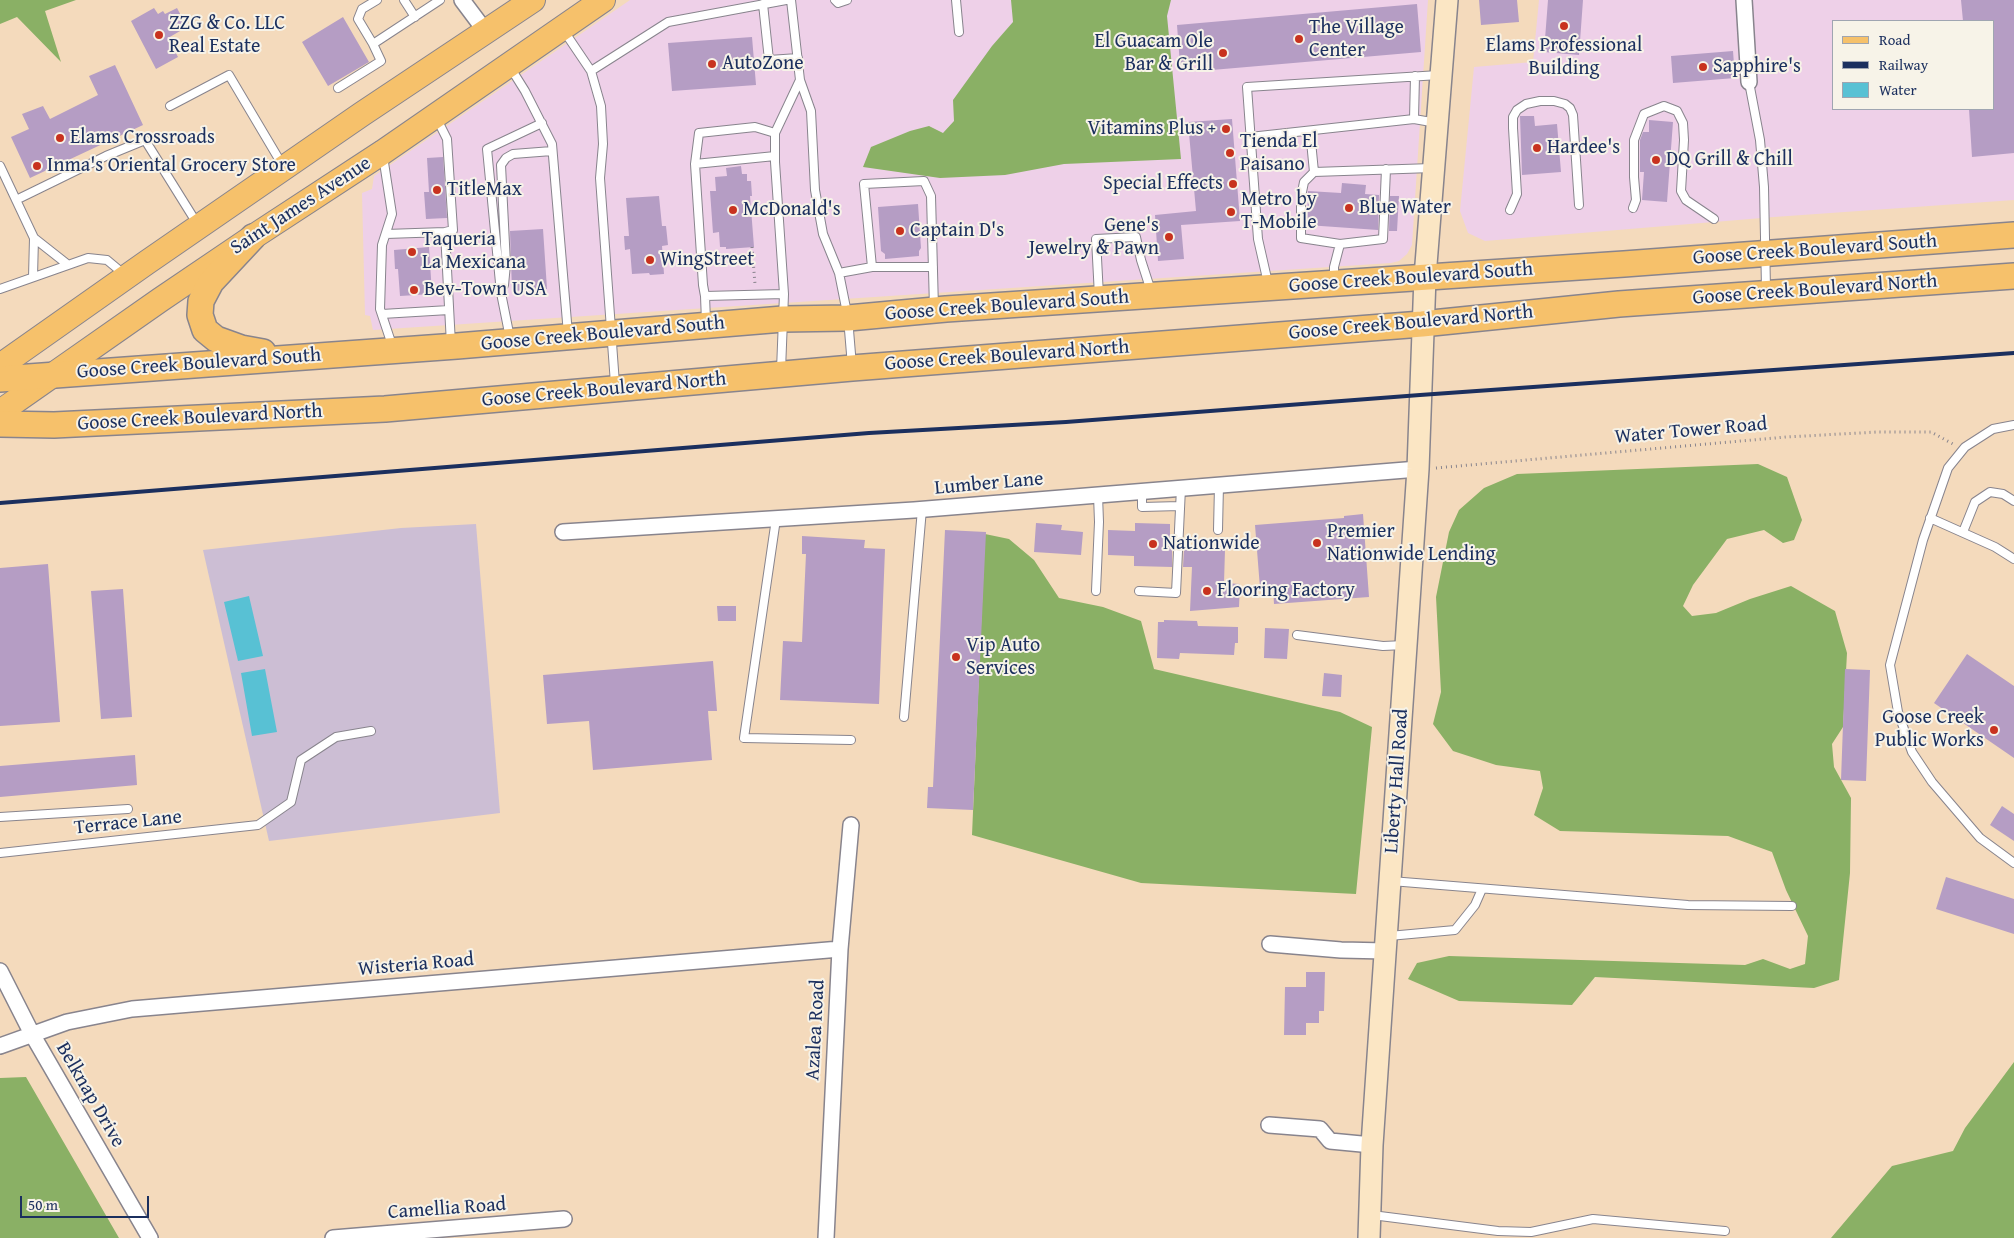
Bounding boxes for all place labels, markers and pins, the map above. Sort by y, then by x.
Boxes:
place label: ZZG & Co. LLC Real Estate [169,12,285,59]
place label: The Village Center [1309,16,1404,63]
marker: Elams Professional Building [1558,20,1570,32]
marker: ZZG & Co. LLC Real Estate [153,29,165,41]
place label: El Guacam Ole Bar & Grill [1095,30,1213,77]
marker: The Village Center [1293,33,1305,45]
place label: Elams Professional Building [1486,34,1642,81]
marker: El Guacam Ole Bar & Grill [1217,47,1229,59]
place label: AutoZone [722,52,804,76]
place label: Sapphire's [1713,55,1801,79]
marker: AutoZone [706,58,718,70]
marker: Sapphire's [1697,61,1709,73]
place label: Vitamins Plus + [1087,117,1216,141]
marker: Vitamins Plus + [1220,123,1232,135]
place label: Elams Crossroads [70,126,215,150]
place label: Tienda El Paisano [1240,130,1318,177]
marker: Elams Crossroads [54,132,66,144]
place label: Hardee's [1547,136,1620,160]
marker: Hardee's [1531,142,1543,154]
marker: Tienda El Paisano [1224,147,1236,159]
place label: DQ Grill & Chill [1666,148,1793,172]
place label: Inma's Oriental Grocery Store [47,154,296,178]
marker: DQ Grill & Chill [1650,154,1662,166]
marker: Inma's Oriental Grocery Store [31,160,43,172]
place label: Special Effects [1103,172,1223,196]
place label: TitleMax [447,178,522,202]
marker: Special Effects [1227,178,1239,190]
marker: TitleMax [431,184,443,196]
place label: Metro by T-Mobile [1241,188,1317,235]
place label: Blue Water [1359,196,1451,220]
place label: McDonald's [743,198,841,222]
marker: Blue Water [1343,202,1355,214]
marker: McDonald's [727,204,739,216]
marker: Metro by T-Mobile [1225,206,1237,218]
place label: Gene's Jewelry & Pawn [1029,214,1159,261]
place label: Captain D's [910,219,1004,243]
marker: Captain D's [894,225,906,237]
place label: Taqueria La Mexicana [422,228,526,275]
marker: Gene's Jewelry & Pawn [1163,231,1175,243]
marker: Taqueria La Mexicana [406,246,418,258]
place label: WingStreet [660,248,754,272]
marker: WingStreet [644,254,656,266]
place label: Bev-Town USA [424,278,547,302]
marker: Bev-Town USA [408,284,420,296]
place label: Premier Nationwide Lending [1327,520,1496,567]
place label: Nationwide [1163,532,1260,556]
marker: Premier Nationwide Lending [1311,537,1323,549]
marker: Nationwide [1147,538,1159,550]
place label: Flooring Factory [1217,579,1355,603]
marker: Flooring Factory [1201,585,1213,597]
place label: Vip Auto Services [966,634,1040,681]
marker: Vip Auto Services [950,651,962,663]
place label: Goose Creek Public Works [1875,706,1984,753]
marker: Goose Creek Public Works [1988,724,2000,736]

